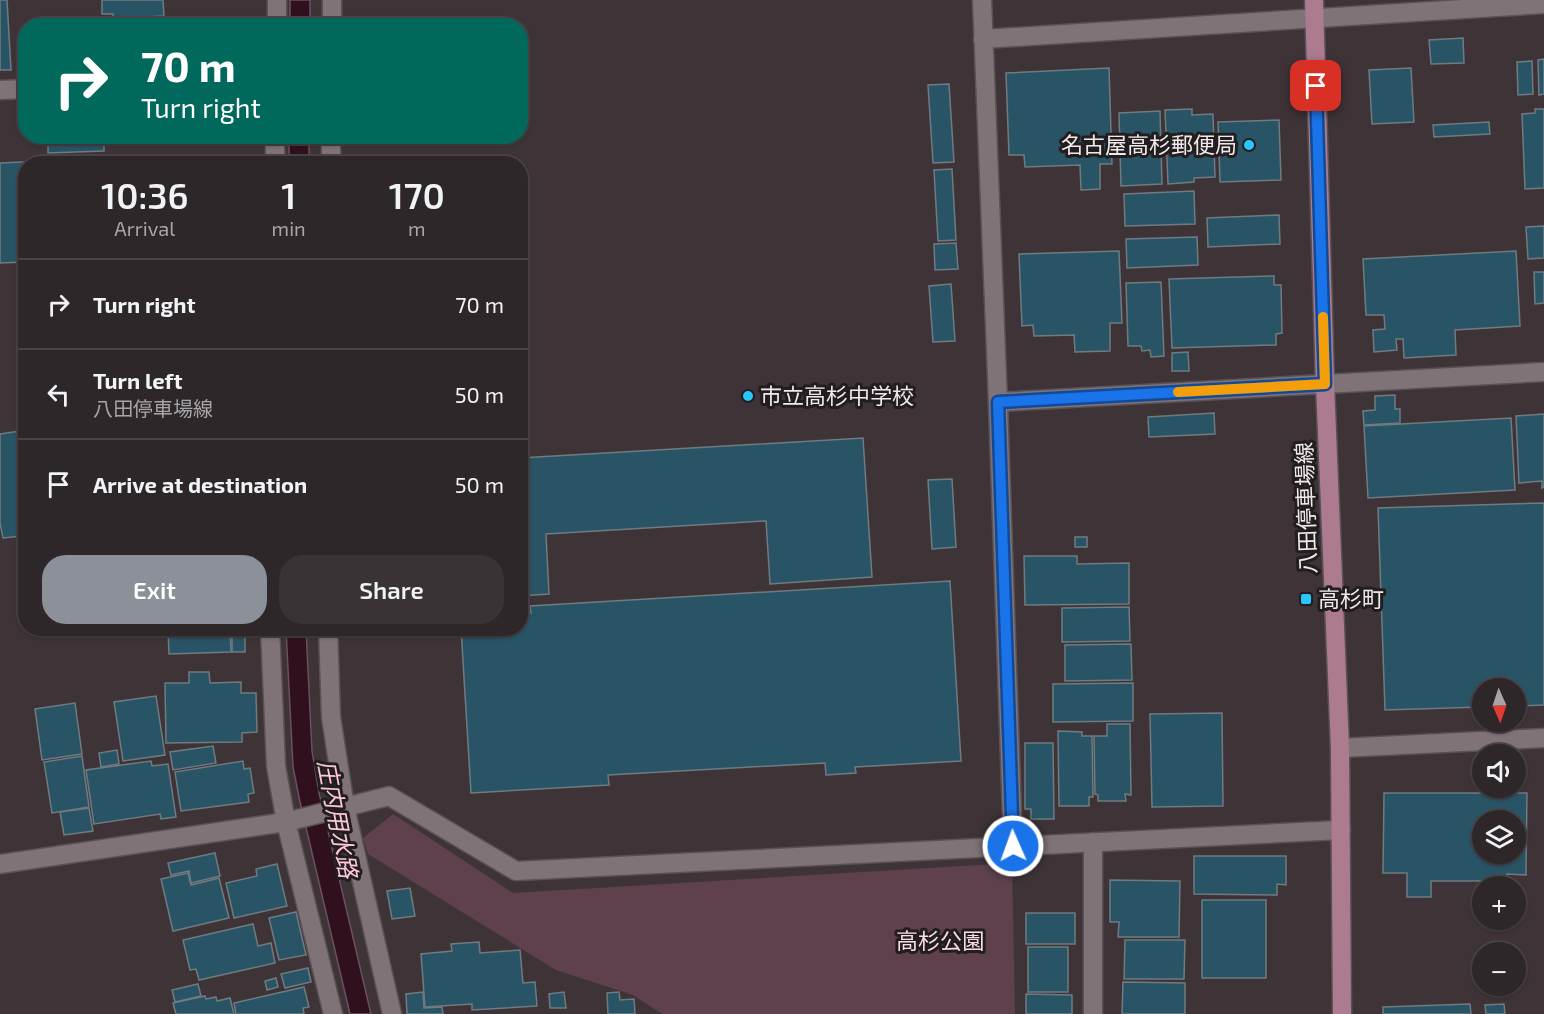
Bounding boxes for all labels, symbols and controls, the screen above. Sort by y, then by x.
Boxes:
text: 70 m [141,40,236,90]
icon: right [42,42,120,120]
pin [1290,60,1341,111]
icon: arrive [1299,69,1332,102]
text: Turn right [141,91,261,123]
place label: 名古屋高杉郵便局 [1061,131,1237,157]
marker: 名古屋高杉郵便局 [1242,138,1256,152]
text: 10:36 [101,173,189,216]
text: 1 [281,173,296,216]
text: 170 [389,173,445,216]
text: Arrival [114,216,175,240]
text: min [272,216,306,240]
text: m [408,216,426,240]
icon: right [42,288,75,321]
text: Turn right [93,291,195,317]
text: 70 m [455,291,504,317]
text: Turn left [93,367,182,393]
icon: left [42,378,75,411]
text: 50 m [455,381,504,407]
place label: 市立高杉中学校 [760,382,914,408]
marker: 市立高杉中学校 [741,389,755,403]
text: 八田停車場線 [93,396,213,420]
street label: 八田停車場線 [1290,442,1320,574]
icon: arrive [42,468,75,501]
text: Arrive at destination [93,471,307,497]
text: 50 m [455,471,504,497]
button: Exit [42,555,267,624]
button: Share [279,555,504,624]
place label: 高杉町 [1318,585,1384,611]
marker: 高杉町 [1299,592,1313,606]
north arrow [1472,678,1526,732]
map controls [1472,678,1526,996]
button: sound [1472,744,1526,798]
water label: 庄内用水路 [313,757,365,882]
button: layers [1472,810,1526,864]
position arrow [981,814,1045,878]
button: + [1472,876,1526,930]
park label: 高杉公園 [896,927,984,953]
button: − [1472,942,1526,996]

